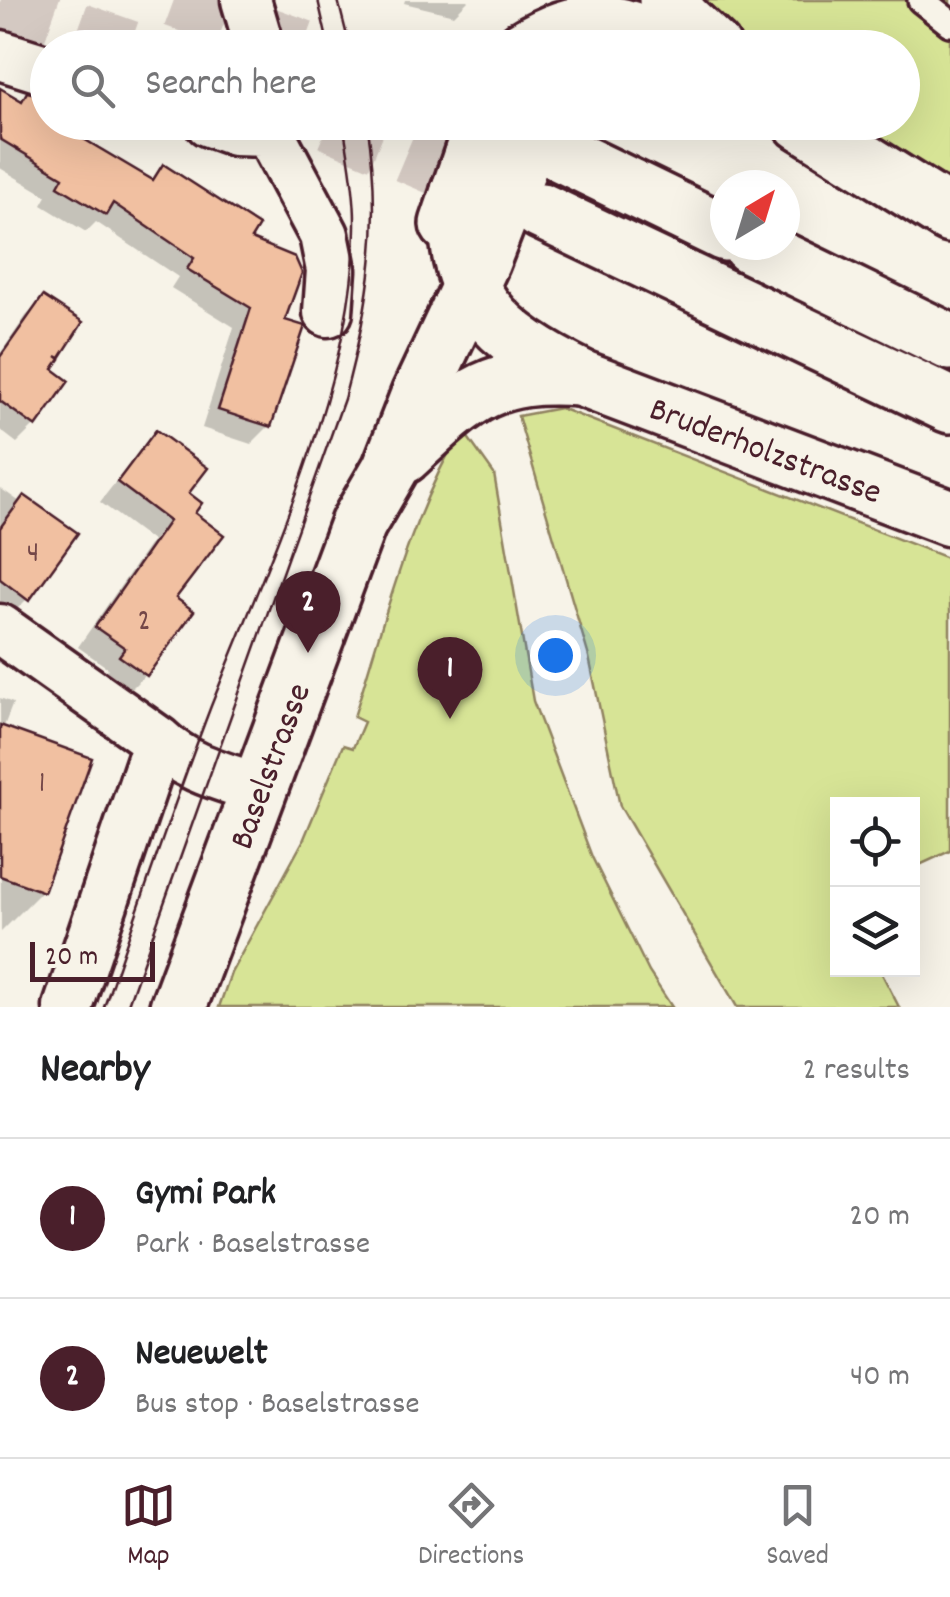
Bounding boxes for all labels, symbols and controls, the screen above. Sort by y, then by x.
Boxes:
search box [30,30,920,140]
icon: search [65,58,120,113]
text: Search here [145,58,317,113]
north arrow [710,170,800,260]
street label: Bruderholzstrasse [641,386,888,520]
house number: 4 [27,534,39,577]
pin: 2 [276,570,340,653]
house number: 2 [137,602,151,645]
your location [530,630,581,681]
pin: 1 [418,636,482,719]
street label: Baselstrasse [219,677,327,857]
house number: 1 [39,764,45,807]
map controls [830,797,920,977]
button: locate [830,797,920,887]
button: layers [830,887,920,977]
scale bar [30,937,155,981]
text: 20 m [45,939,98,979]
text: Nearby [40,1042,150,1102]
text: 2 results [803,1049,910,1095]
text: Gymi Park [135,1168,276,1223]
text: 1 [69,1195,76,1241]
text: 20 m [849,1195,910,1241]
text: Park · Baselstrasse [135,1223,370,1269]
text: Neuewelt [135,1328,268,1383]
text: 2 [66,1355,79,1401]
text: 40 m [850,1355,910,1401]
text: Bus stop · Baselstrasse [135,1383,420,1429]
tab: Map [121,1478,176,1578]
tab: Directions [418,1478,524,1578]
tab: Saved [766,1478,829,1578]

